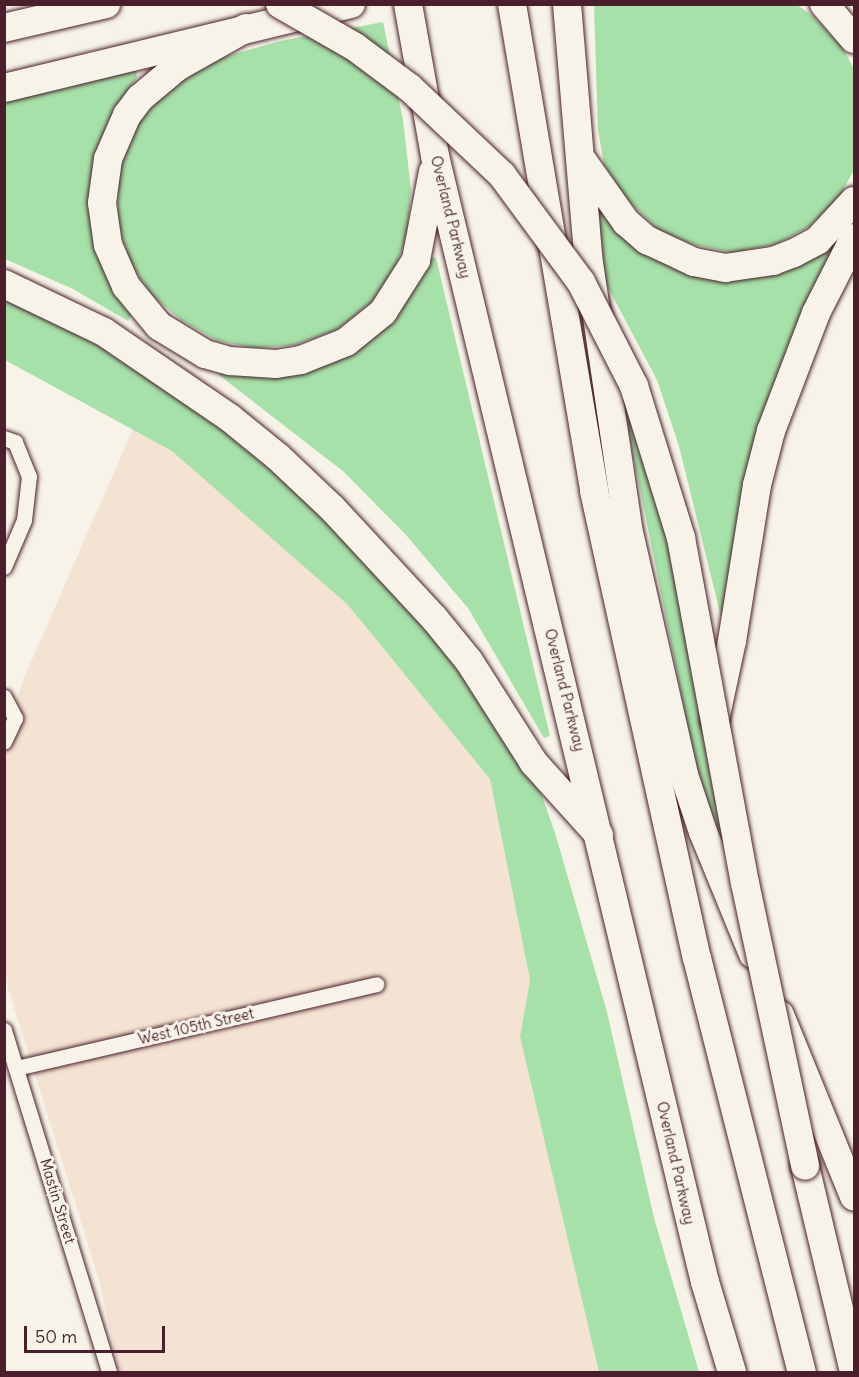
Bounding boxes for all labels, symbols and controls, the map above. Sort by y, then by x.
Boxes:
street label: Overland Parkway [427,154,475,280]
street label: Overland Parkway [541,627,589,753]
street label: West 105th Street [136,1004,256,1048]
street label: Overland Parkway [653,1100,699,1226]
street label: Mastin Street [37,1156,79,1246]
scale bar [27,1314,168,1352]
text: 50 m [35,1325,77,1348]

